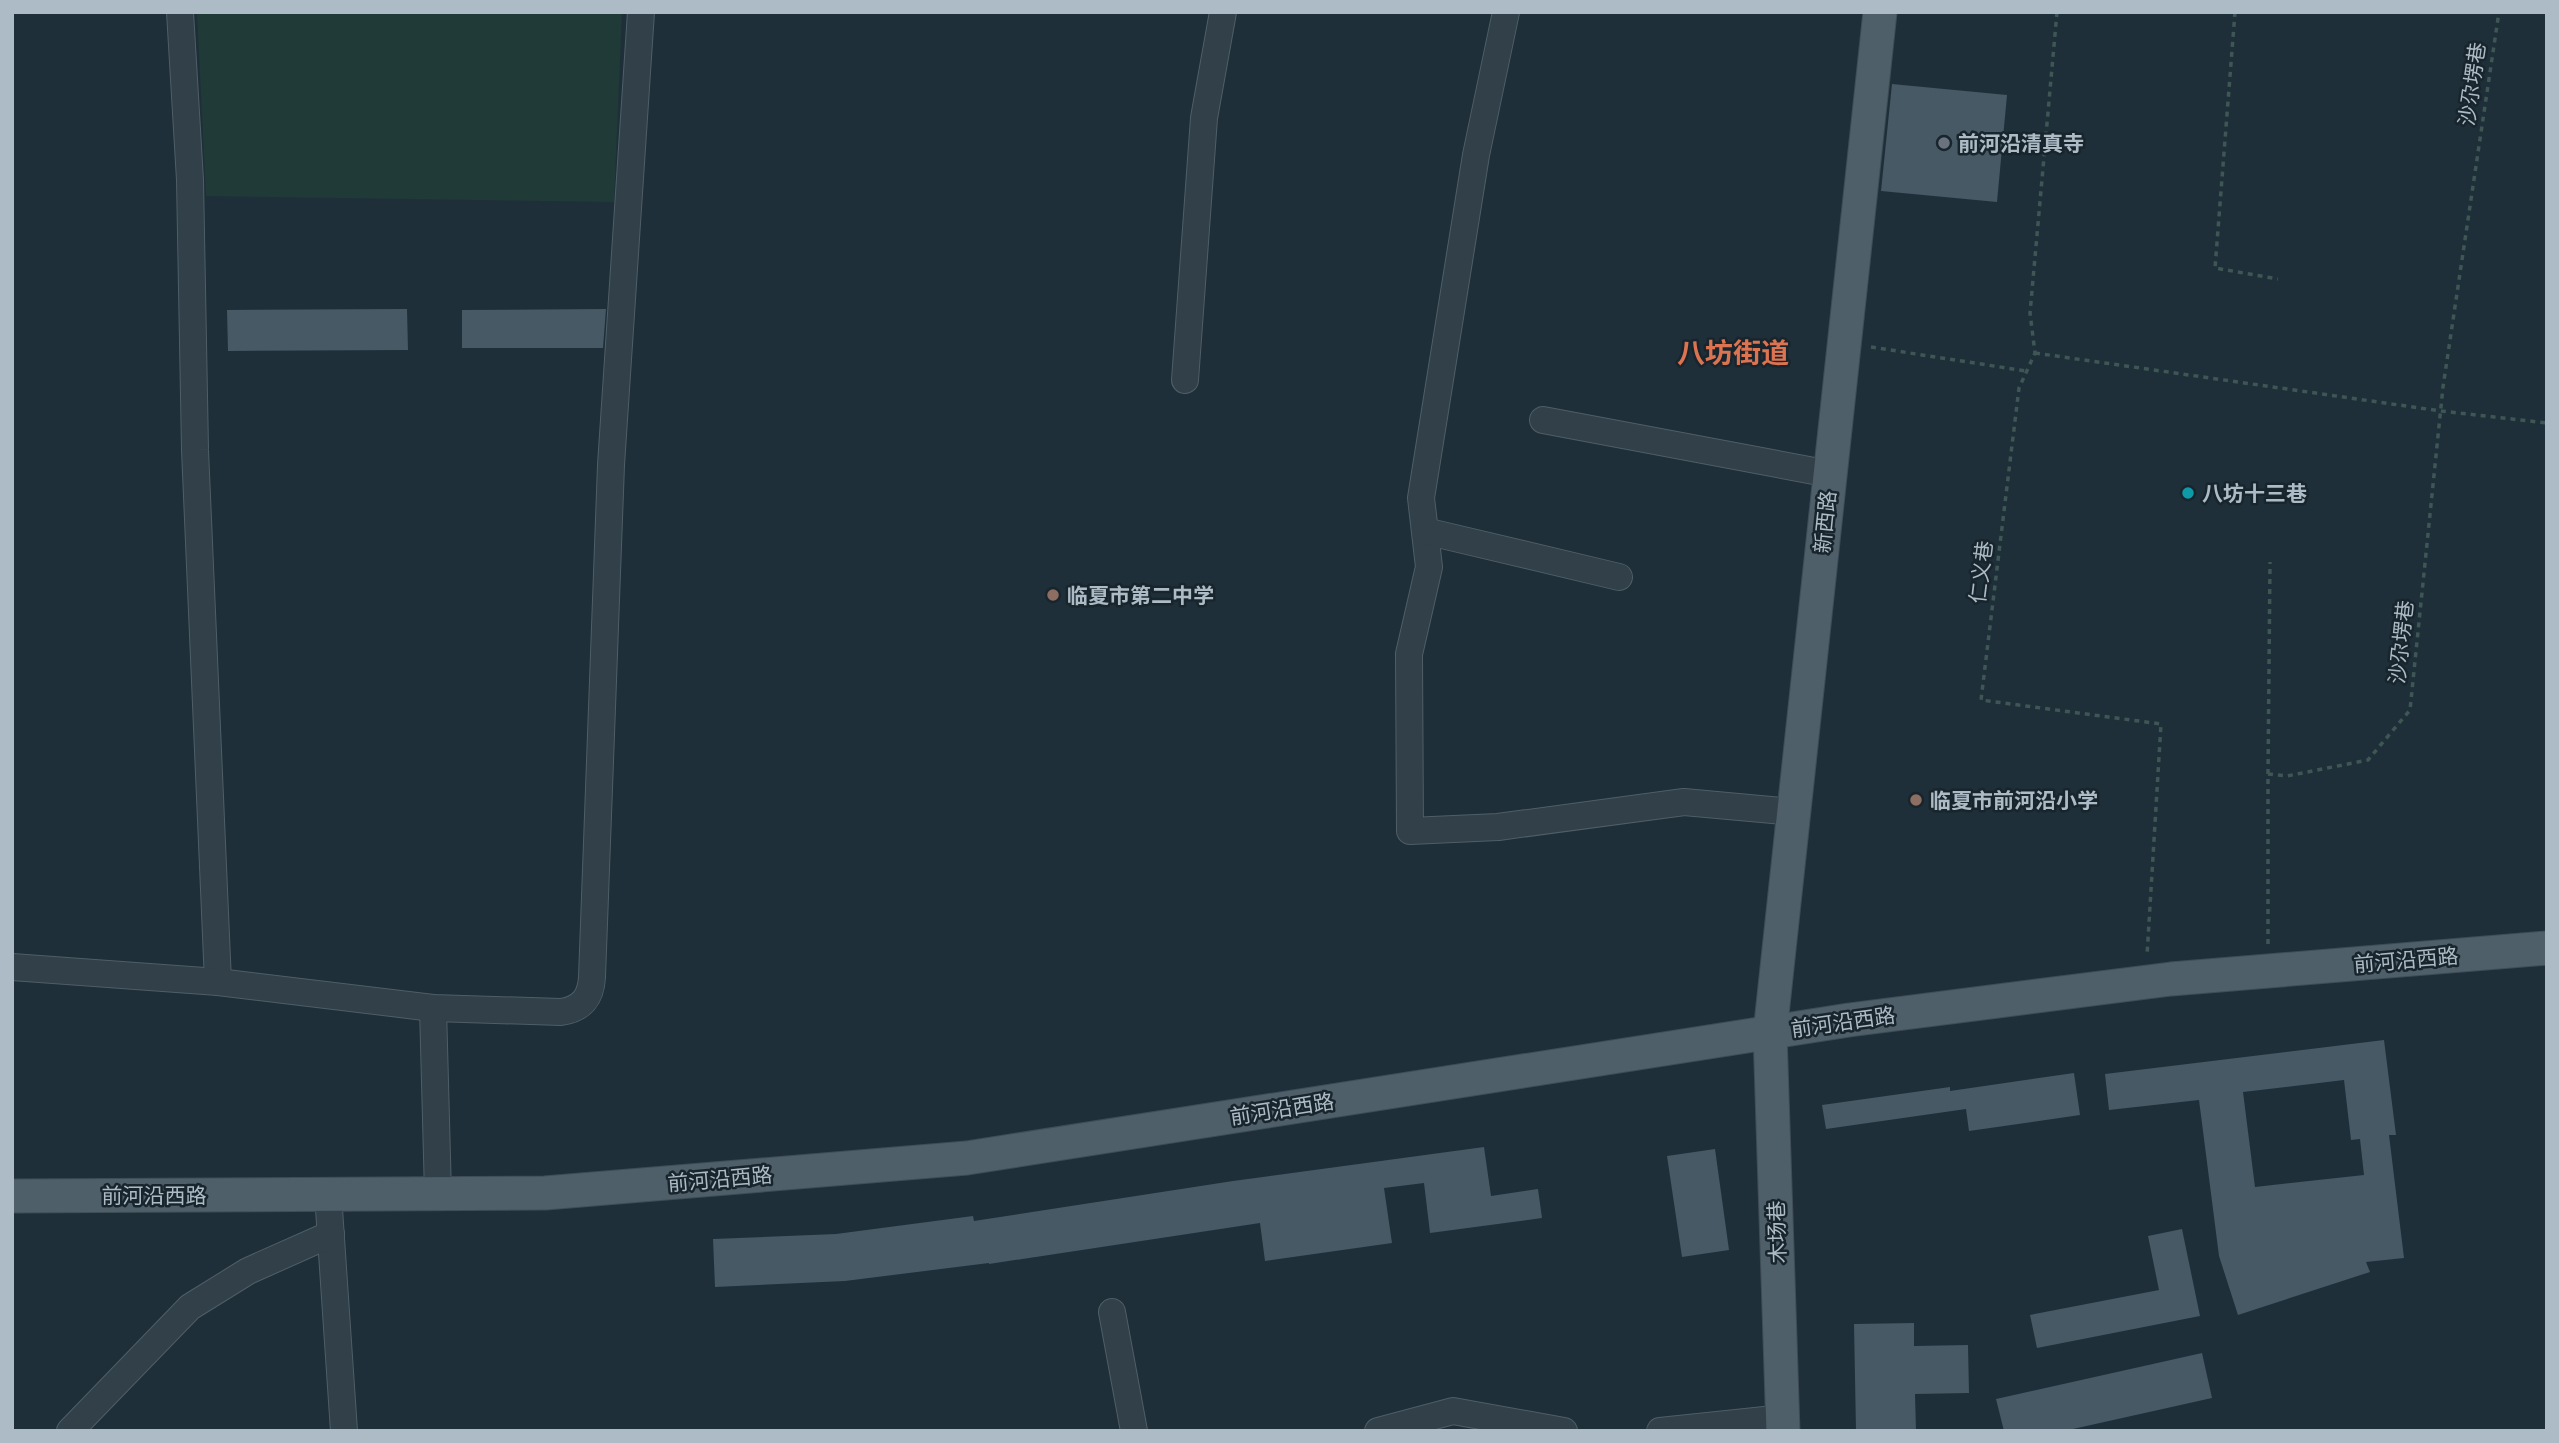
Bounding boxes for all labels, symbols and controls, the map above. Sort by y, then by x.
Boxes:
street label: 沙尕塄巷 [2454,41,2490,127]
place label: 前河沿清真寺 [1958,131,2084,156]
marker: 前河沿清真寺 [1936,135,1952,151]
district label: 八坊街道 [1677,337,1789,370]
place label: 八坊十三巷 [2202,481,2307,506]
marker: 八坊十三巷 [2180,485,2196,501]
street label: 新西路 [1809,489,1841,555]
street label: 仁义巷 [1965,539,1997,605]
place label: 临夏市第二中学 [1067,583,1214,608]
marker: 临夏市第二中学 [1045,587,1061,603]
street label: 沙尕塄巷 [2384,599,2418,685]
place label: 临夏市前河沿小学 [1930,788,2098,813]
marker: 临夏市前河沿小学 [1908,792,1924,808]
street label: 前河沿西路 [2353,943,2459,977]
street label: 前河沿西路 [1789,1002,1897,1042]
street label: 前河沿西路 [1228,1088,1336,1130]
street label: 前河沿西路 [667,1162,773,1196]
street label: 前河沿西路 [102,1183,207,1208]
street label: 木场巷 [1763,1200,1791,1264]

